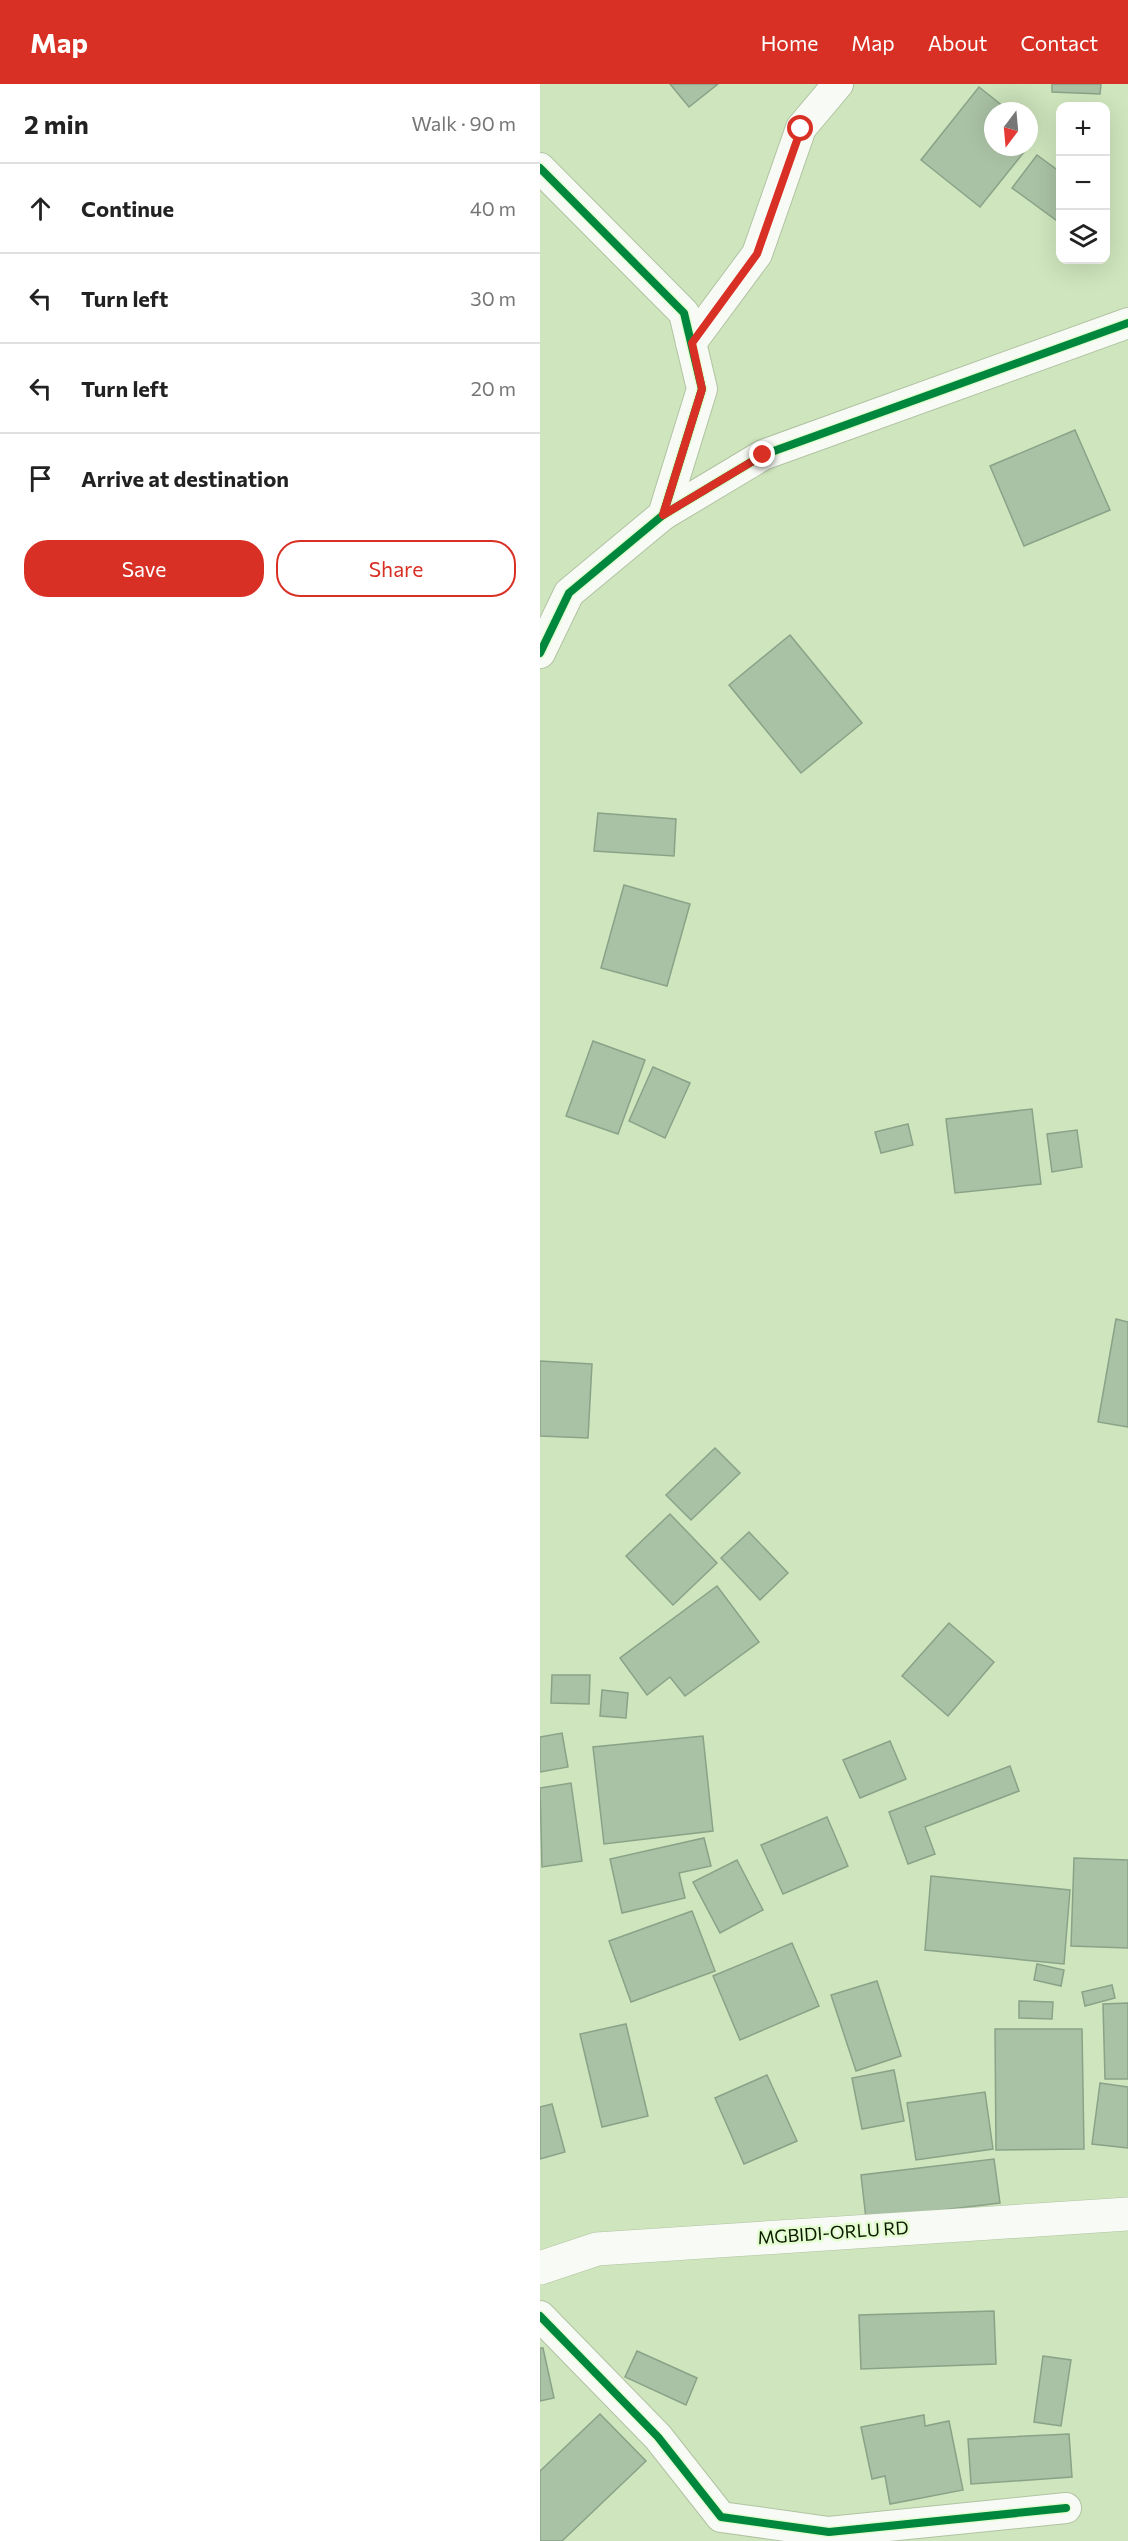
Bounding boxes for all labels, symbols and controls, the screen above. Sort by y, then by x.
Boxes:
text: Map [30,25,88,59]
text: Home [761,30,818,55]
text: Map [851,30,895,55]
text: About [928,30,987,55]
text: Contact [1020,30,1098,55]
north arrow [984,102,1038,156]
map controls [1056,102,1110,264]
button: + [1056,102,1110,156]
text: 2 min [24,108,89,139]
text: Walk · 90 m [411,111,516,135]
route start [787,115,813,141]
button: − [1056,156,1110,210]
icon: ahead [24,192,57,225]
text: Continue [81,195,174,222]
text: 40 m [470,196,516,220]
button: layers [1056,210,1110,264]
icon: left [24,282,57,315]
text: Turn left [81,285,168,312]
text: 30 m [470,286,516,310]
icon: left [24,372,57,405]
text: Turn left [81,375,168,402]
text: 20 m [471,376,516,400]
route end [749,441,775,467]
icon: arrive [24,462,57,495]
text: Arrive at destination [81,465,289,492]
button: Save [24,540,264,597]
button: Share [276,540,516,597]
street label: MGBIDI-ORLU RD [757,2216,909,2248]

